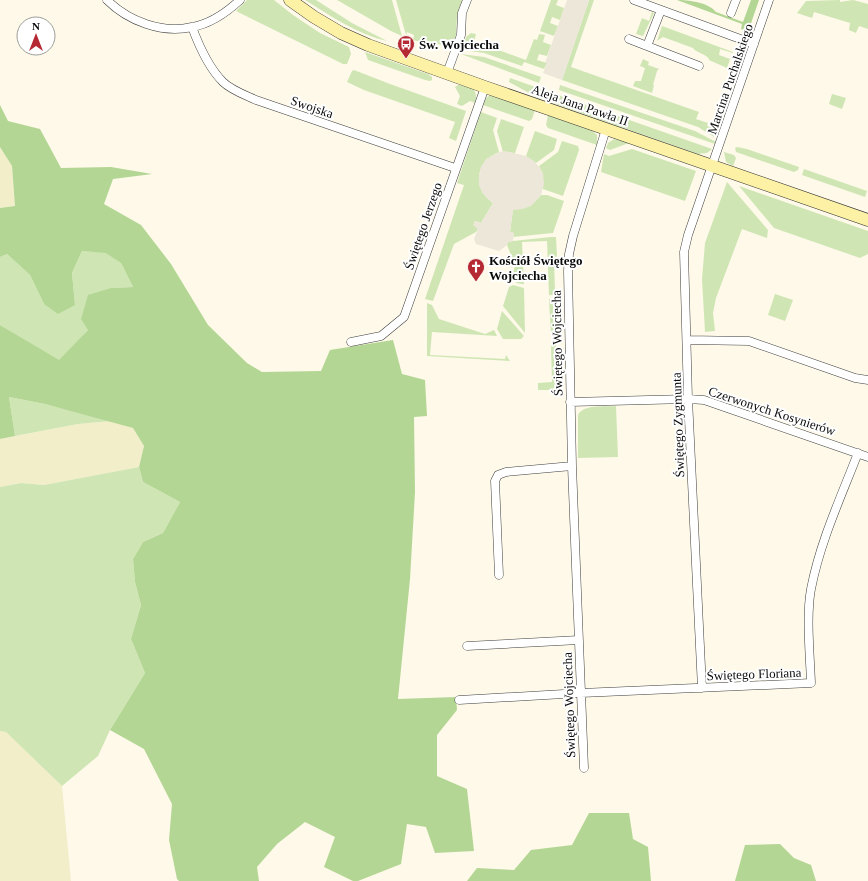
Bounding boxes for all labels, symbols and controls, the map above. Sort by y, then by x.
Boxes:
north arrow [16,16,56,56]
text: N [32,20,40,32]
street label: Marcina Puchalskiego [704,22,756,136]
bus stop icon: Św. Wojciecha [396,34,416,59]
place label: Św. Wojciecha [419,37,499,52]
street label: Aleja Jana Pawła II [530,81,630,129]
street label: Swojska [289,93,335,121]
street label: Świętego Jerzego [401,180,445,272]
place label: Kościół Świętego Wojciecha [489,253,583,283]
church icon: Kościół Świętego Wojciecha [466,257,486,282]
street label: Świętego Wojciecha [549,290,565,396]
street label: Świętego Zygmunta [669,372,687,478]
street label: Czerwonych Kosynierów [707,383,838,439]
street label: Świętego Wojciecha [560,652,578,758]
street label: Świętego Floriana [706,665,802,683]

